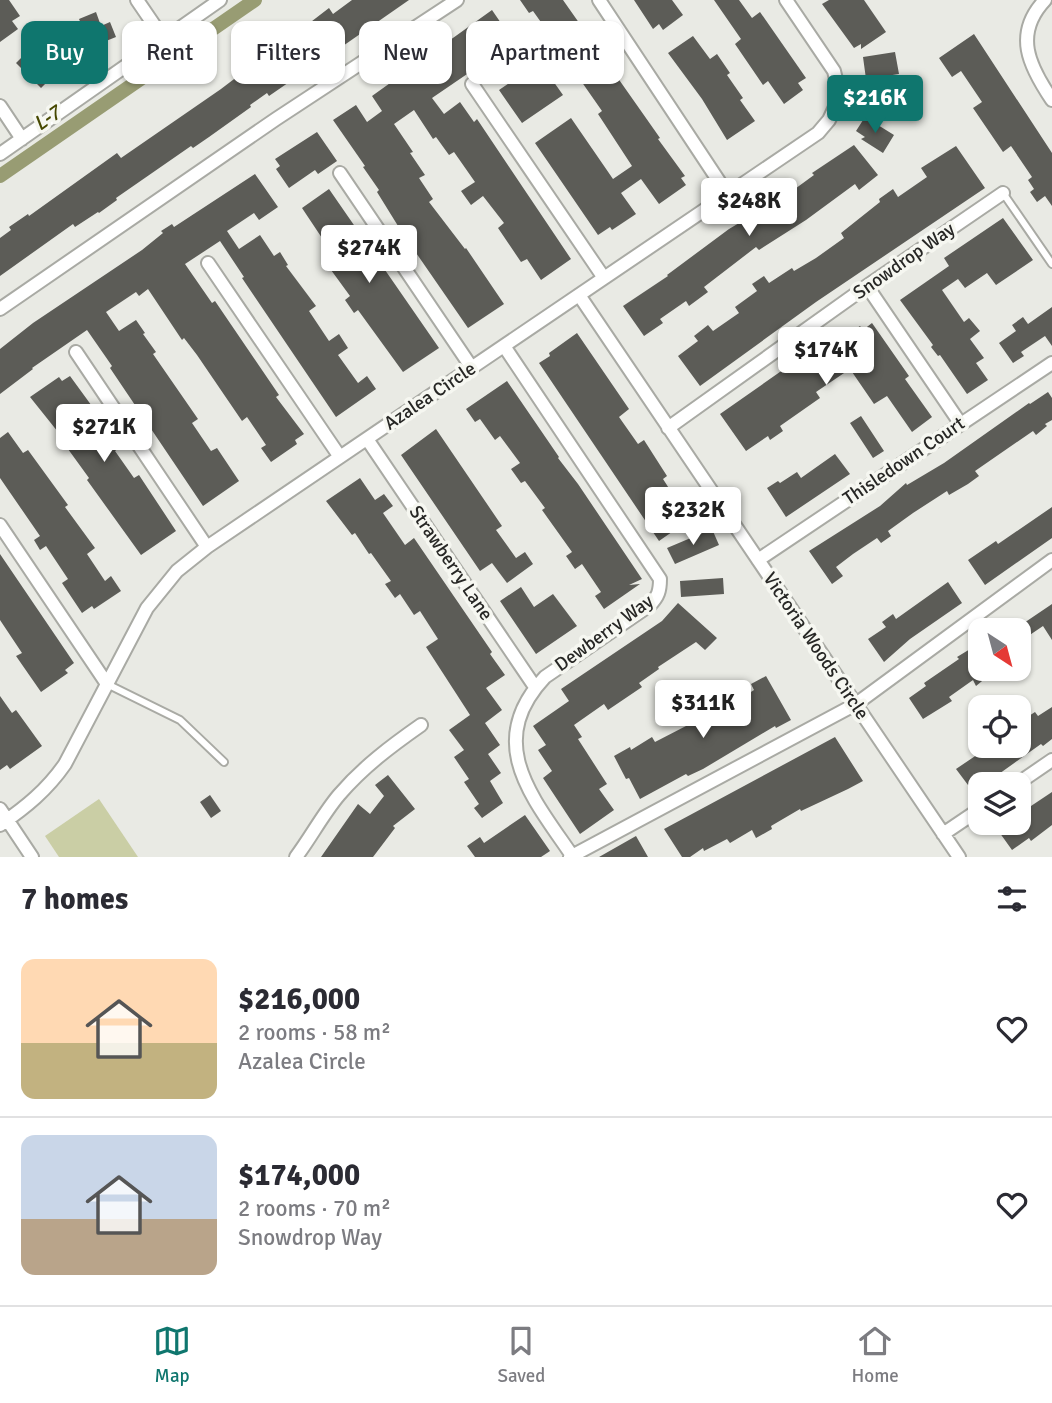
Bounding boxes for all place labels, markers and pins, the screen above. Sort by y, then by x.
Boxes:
pin: $216K [826,76,924,135]
pin: $248K [700,178,798,238]
pin: $274K [320,226,418,285]
pin: $174K [777,328,875,387]
pin: $271K [55,405,153,464]
pin: $232K [644,488,742,547]
pin: $311K [654,680,752,740]

